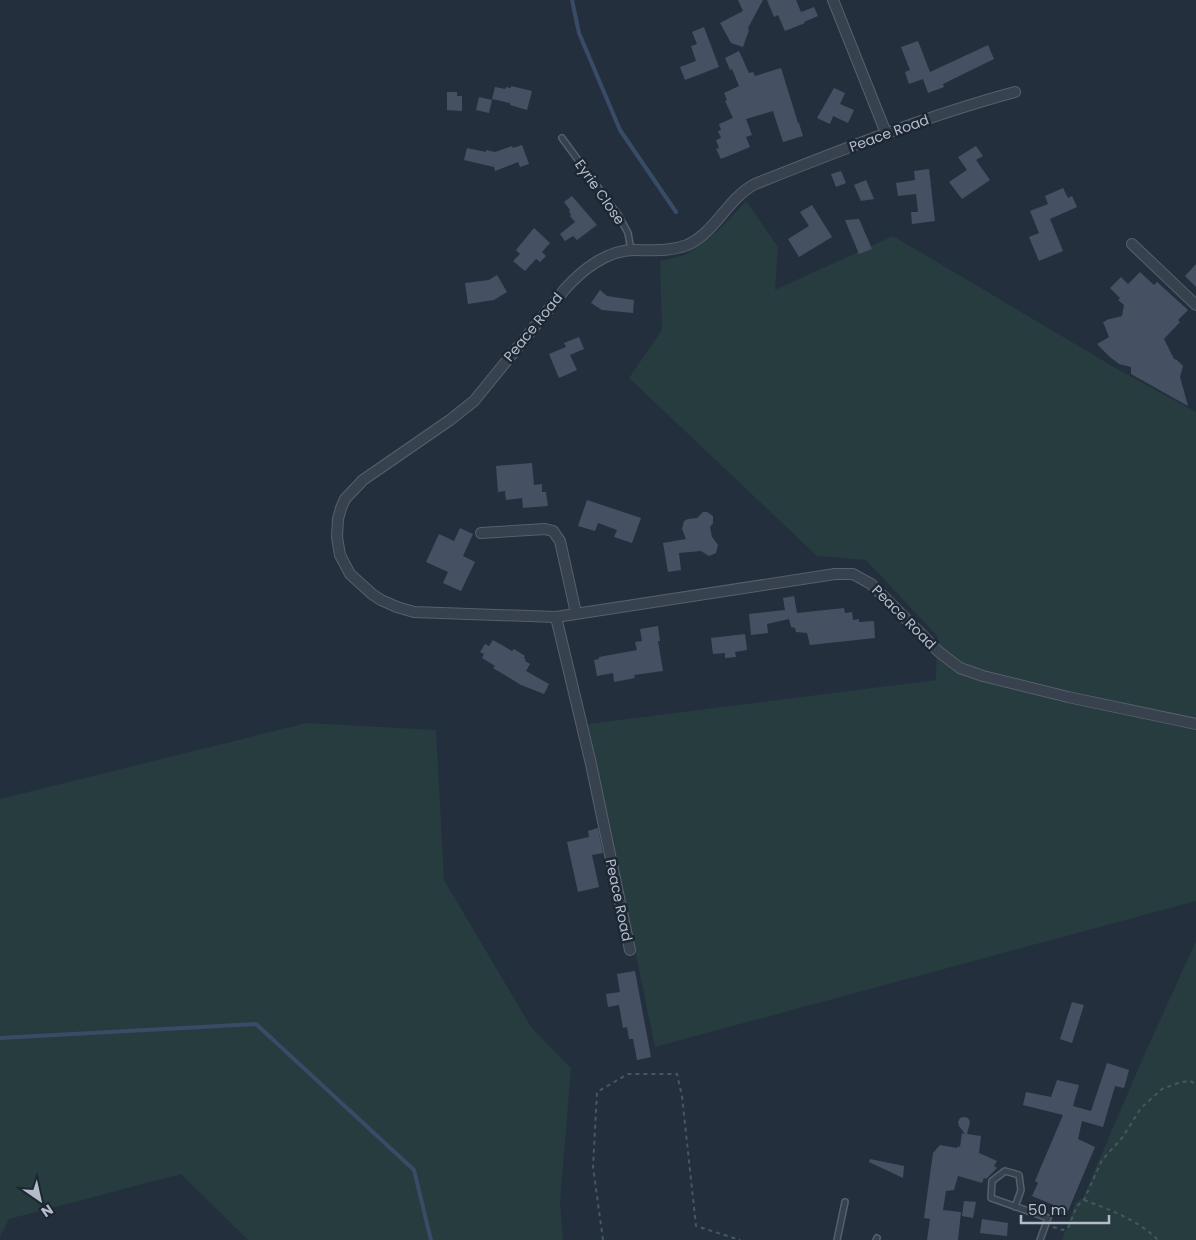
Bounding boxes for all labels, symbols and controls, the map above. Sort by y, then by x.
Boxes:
street label: Peace Road [846,109,932,157]
street label: Eyrie Close [570,155,630,229]
street label: Peace Road [499,288,567,366]
street label: Peace Road [867,580,941,654]
street label: Peace Road [601,857,637,943]
north arrow [15,1175,65,1225]
scale bar [1021,1192,1108,1224]
text: 50 m [1028,1199,1066,1220]
text: N [37,1200,57,1222]

